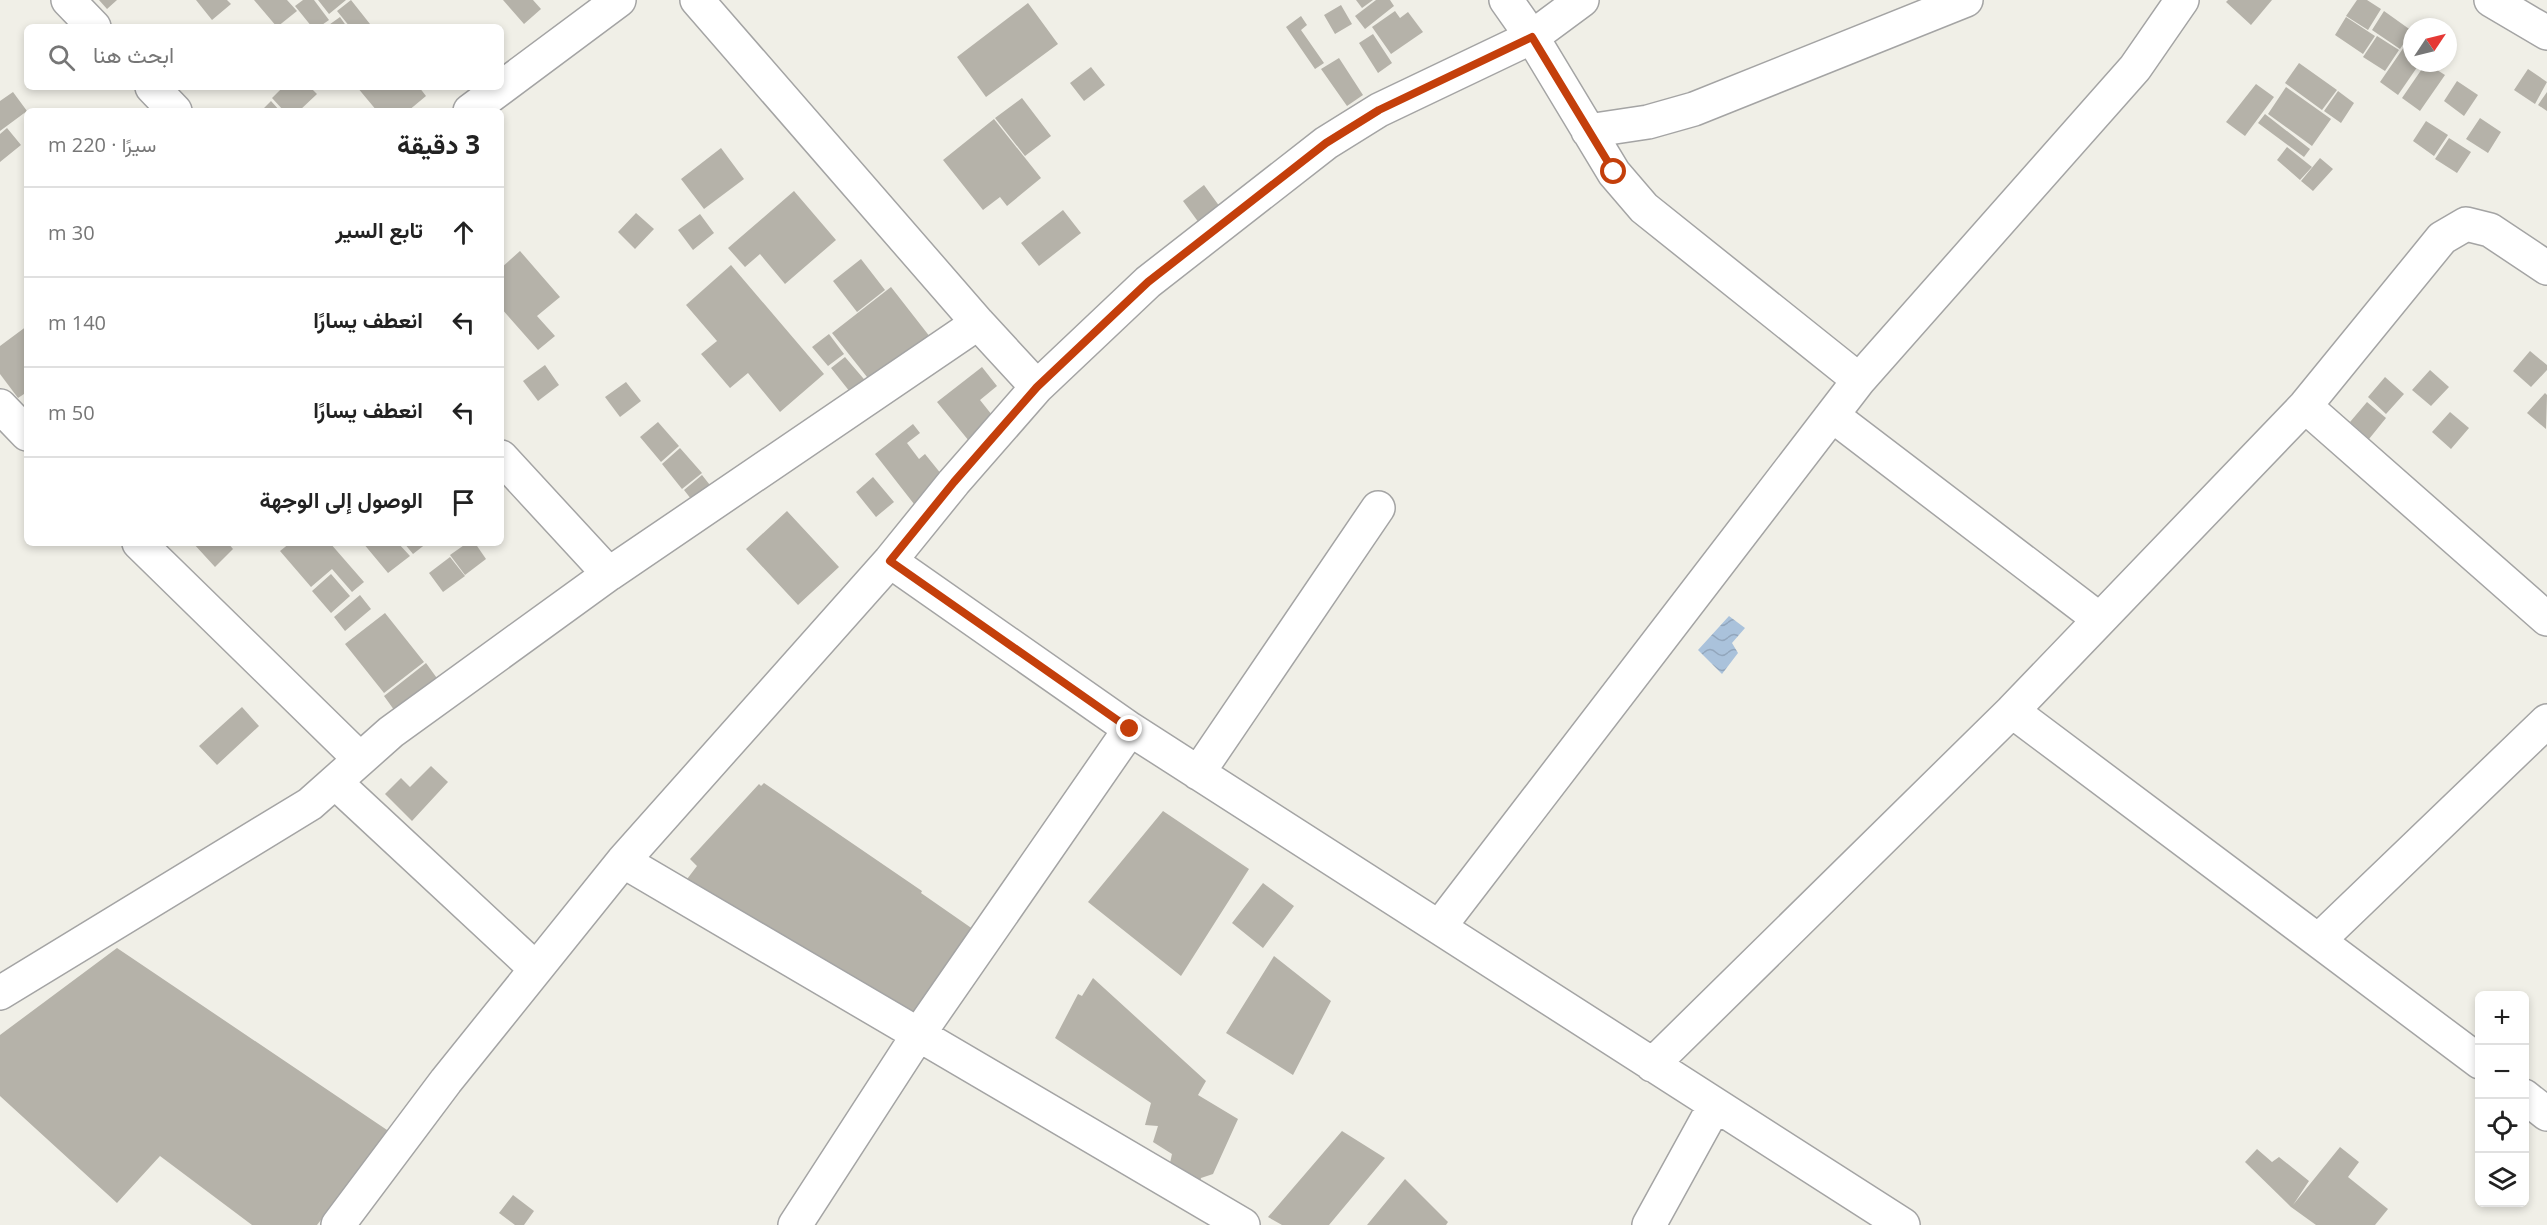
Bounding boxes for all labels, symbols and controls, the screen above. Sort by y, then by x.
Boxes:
north arrow [2403,18,2457,72]
search box [24,24,504,90]
text: ابحث هنا [93,39,174,69]
icon: search [45,41,78,74]
text: 3 دقيقة [397,126,480,162]
text: سيرًا · 220 m [48,131,156,158]
route start [1600,158,1626,184]
text: تابع السير [335,214,423,244]
icon: ahead [447,216,480,249]
text: 30 m [48,219,95,246]
text: انعطف يسارًا [313,304,423,334]
icon: left [447,306,480,339]
text: 140 m [48,309,106,336]
text: انعطف يسارًا [313,394,423,424]
icon: left [447,396,480,429]
text: 50 m [48,399,95,426]
text: الوصول إلى الوجهة [259,484,423,514]
icon: arrive [447,486,480,519]
route end [1116,715,1142,741]
map controls [2475,991,2529,1207]
button: + [2475,991,2529,1045]
button: − [2475,1045,2529,1099]
button: locate [2475,1099,2529,1153]
button: layers [2475,1153,2529,1207]

